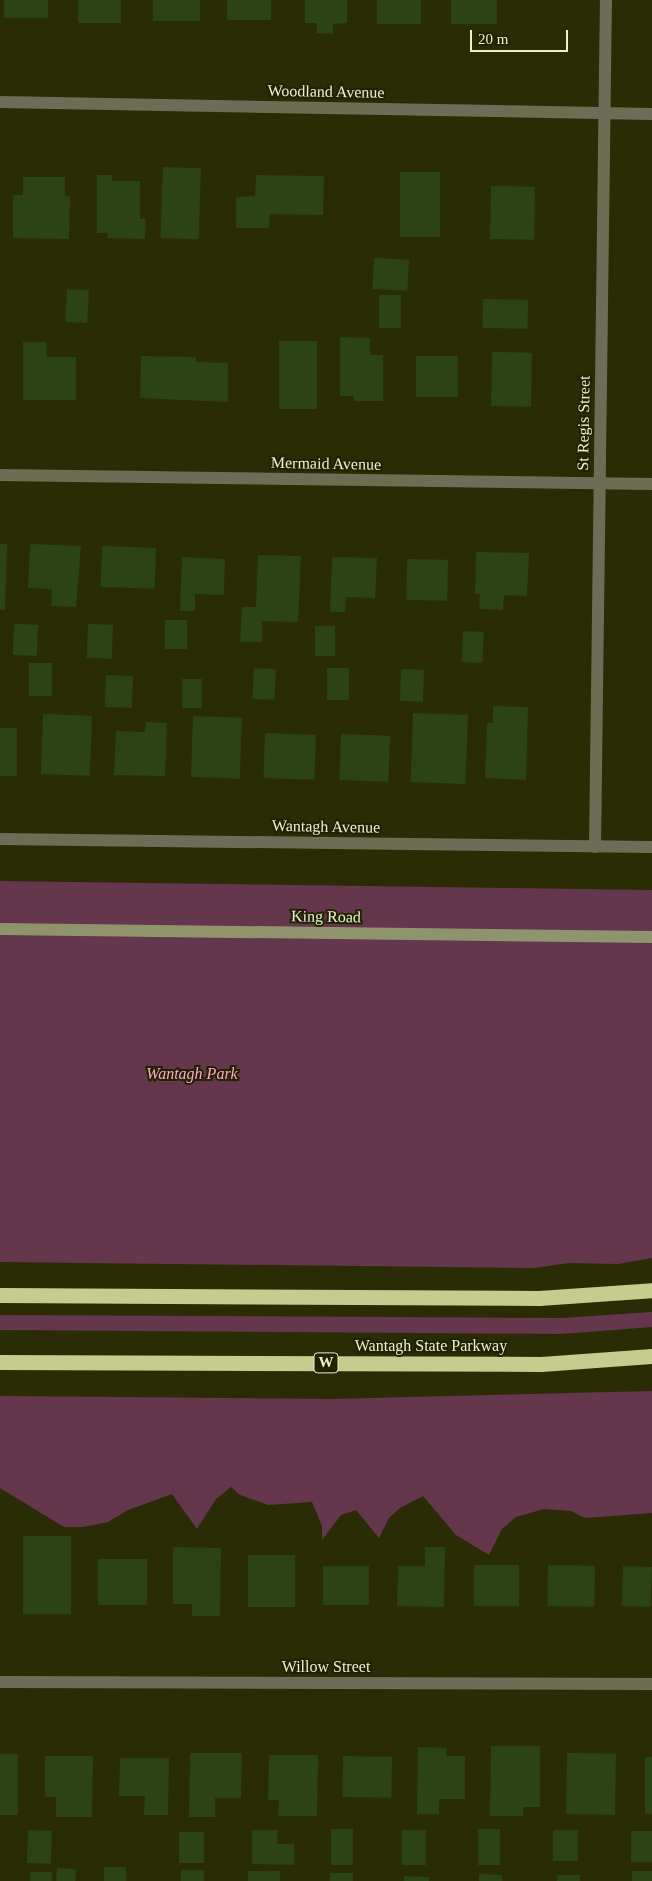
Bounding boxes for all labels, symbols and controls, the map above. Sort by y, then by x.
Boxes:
scale bar [472,20,570,52]
text: 20 m [478,31,508,47]
street label: Woodland Avenue [267,81,385,103]
street label: St Regis Street [574,375,594,471]
street label: Mermaid Avenue [270,453,382,475]
street label: Wantagh Avenue [271,816,381,838]
street label: King Road [291,907,361,927]
park label: Wantagh Park [146,1064,238,1084]
street label: Wantagh State Parkway [355,1336,507,1356]
road number: W [314,1350,338,1376]
street label: Willow Street [282,1657,370,1677]

